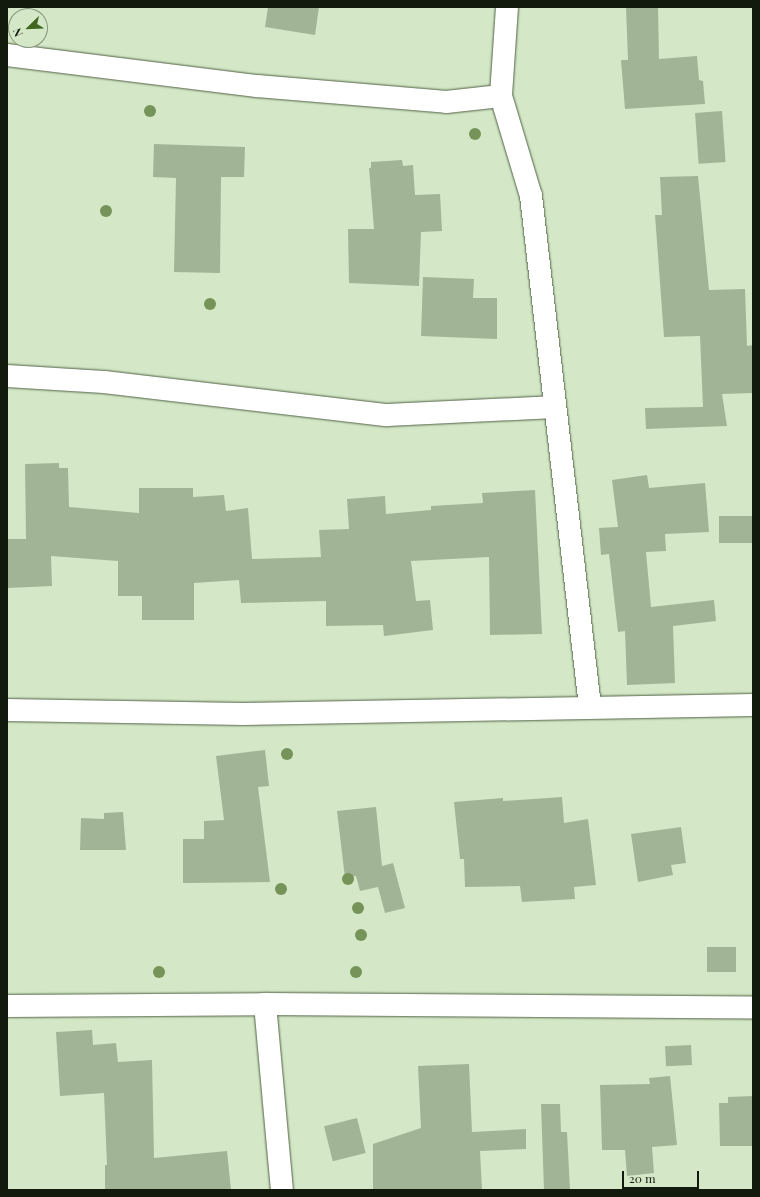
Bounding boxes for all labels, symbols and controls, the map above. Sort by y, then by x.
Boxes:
north arrow [8,8,48,48]
text: N [9,26,26,39]
scale bar [624,1163,701,1189]
text: 20 m [629,1170,656,1186]

